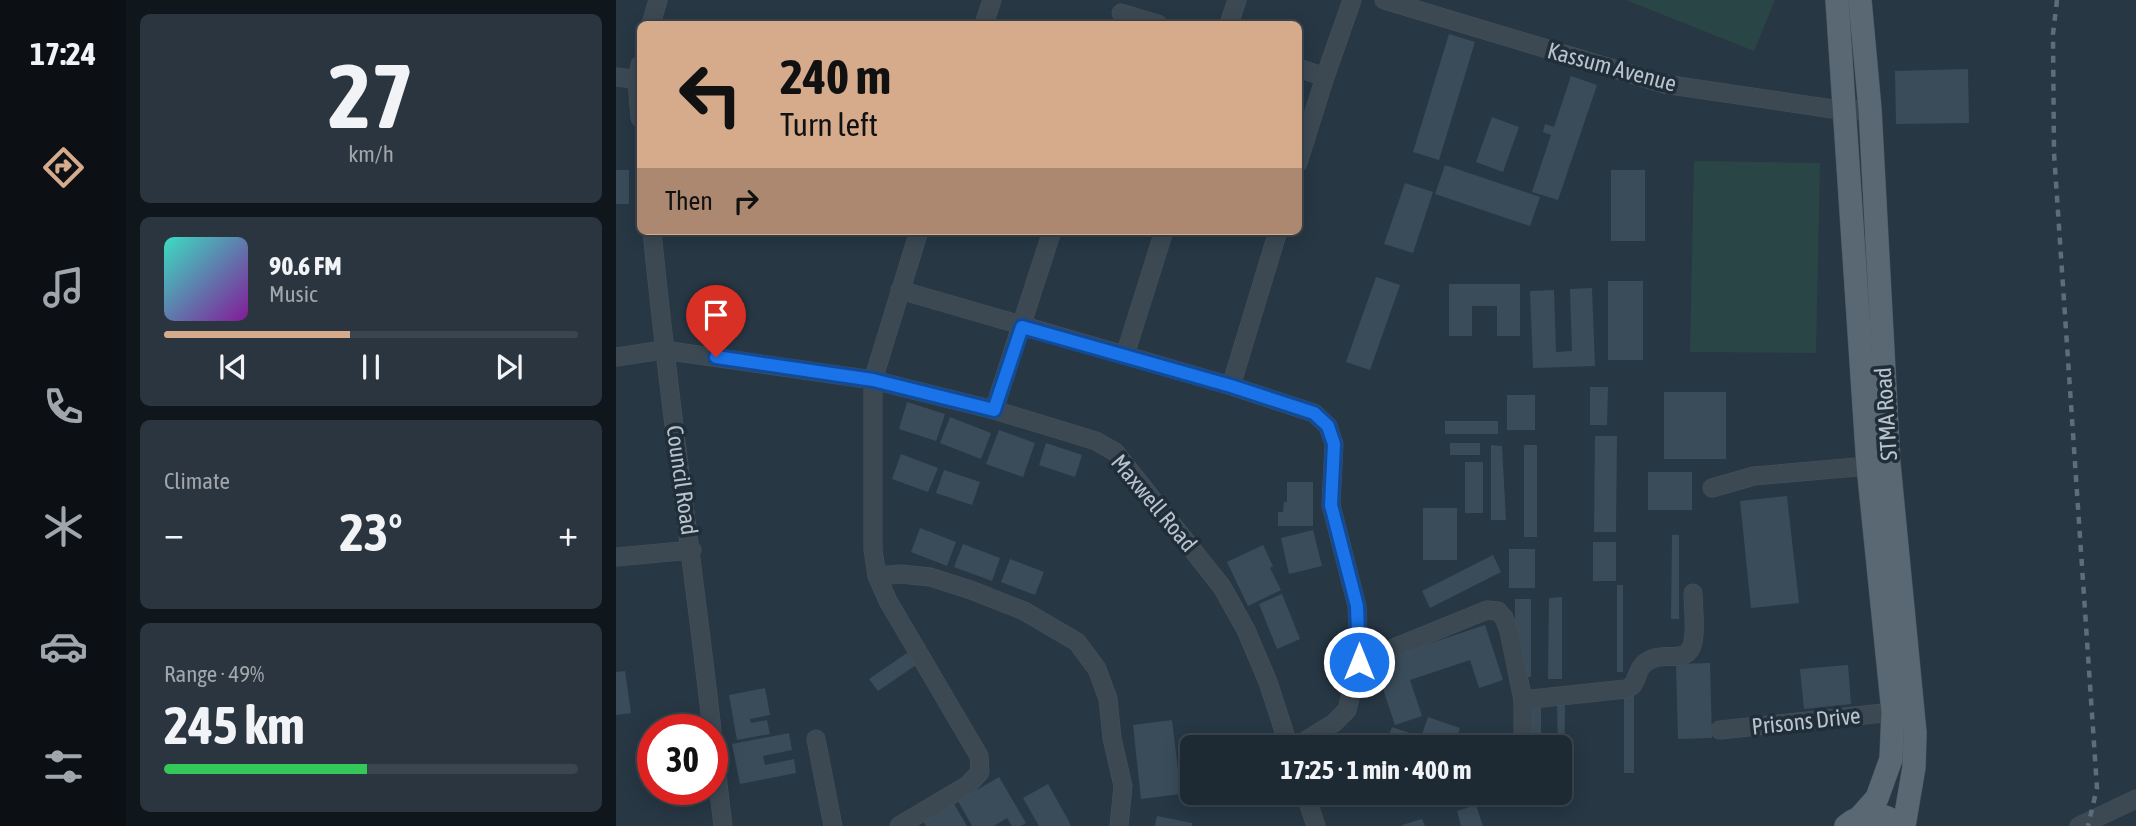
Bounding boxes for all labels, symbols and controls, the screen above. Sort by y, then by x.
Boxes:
text: 17:24 [30,35,96,72]
street label: Kassum Avenue [1545,37,1679,97]
text: 27 [328,43,414,147]
text: 240 m [780,48,891,104]
icon: left [665,49,756,140]
text: Turn left [780,106,878,143]
text: km/h [348,141,394,167]
icon: directions [39,143,88,192]
icon: right [727,182,765,220]
text: Then [665,186,713,216]
text: 90.6 FM [269,251,342,281]
icon: music [39,263,88,312]
text: Music [269,281,317,307]
pin [686,285,746,357]
icon: arrive [697,296,735,334]
icon: previous [214,348,252,386]
icon: pause [352,348,390,386]
icon: next [490,348,528,386]
street label: STMA Road [1870,366,1902,462]
icon: phone [39,382,88,431]
street label: Council Road [661,424,703,536]
street label: Maxwell Road [1106,449,1202,557]
text: Climate [164,468,230,494]
icon: climate [39,502,88,551]
text: 23° [339,502,403,562]
text: − [164,511,184,554]
text: + [558,511,578,554]
icon: car [39,622,88,671]
position arrow [1322,625,1396,699]
text: Range · 49% [164,661,264,687]
text: 245 km [164,695,305,755]
street label: Prisons Drive [1750,702,1862,740]
speed limit sign: 30 [637,714,728,805]
icon: filters [39,742,88,791]
text: 17:25 · 1 min · 400 m [1281,755,1471,785]

